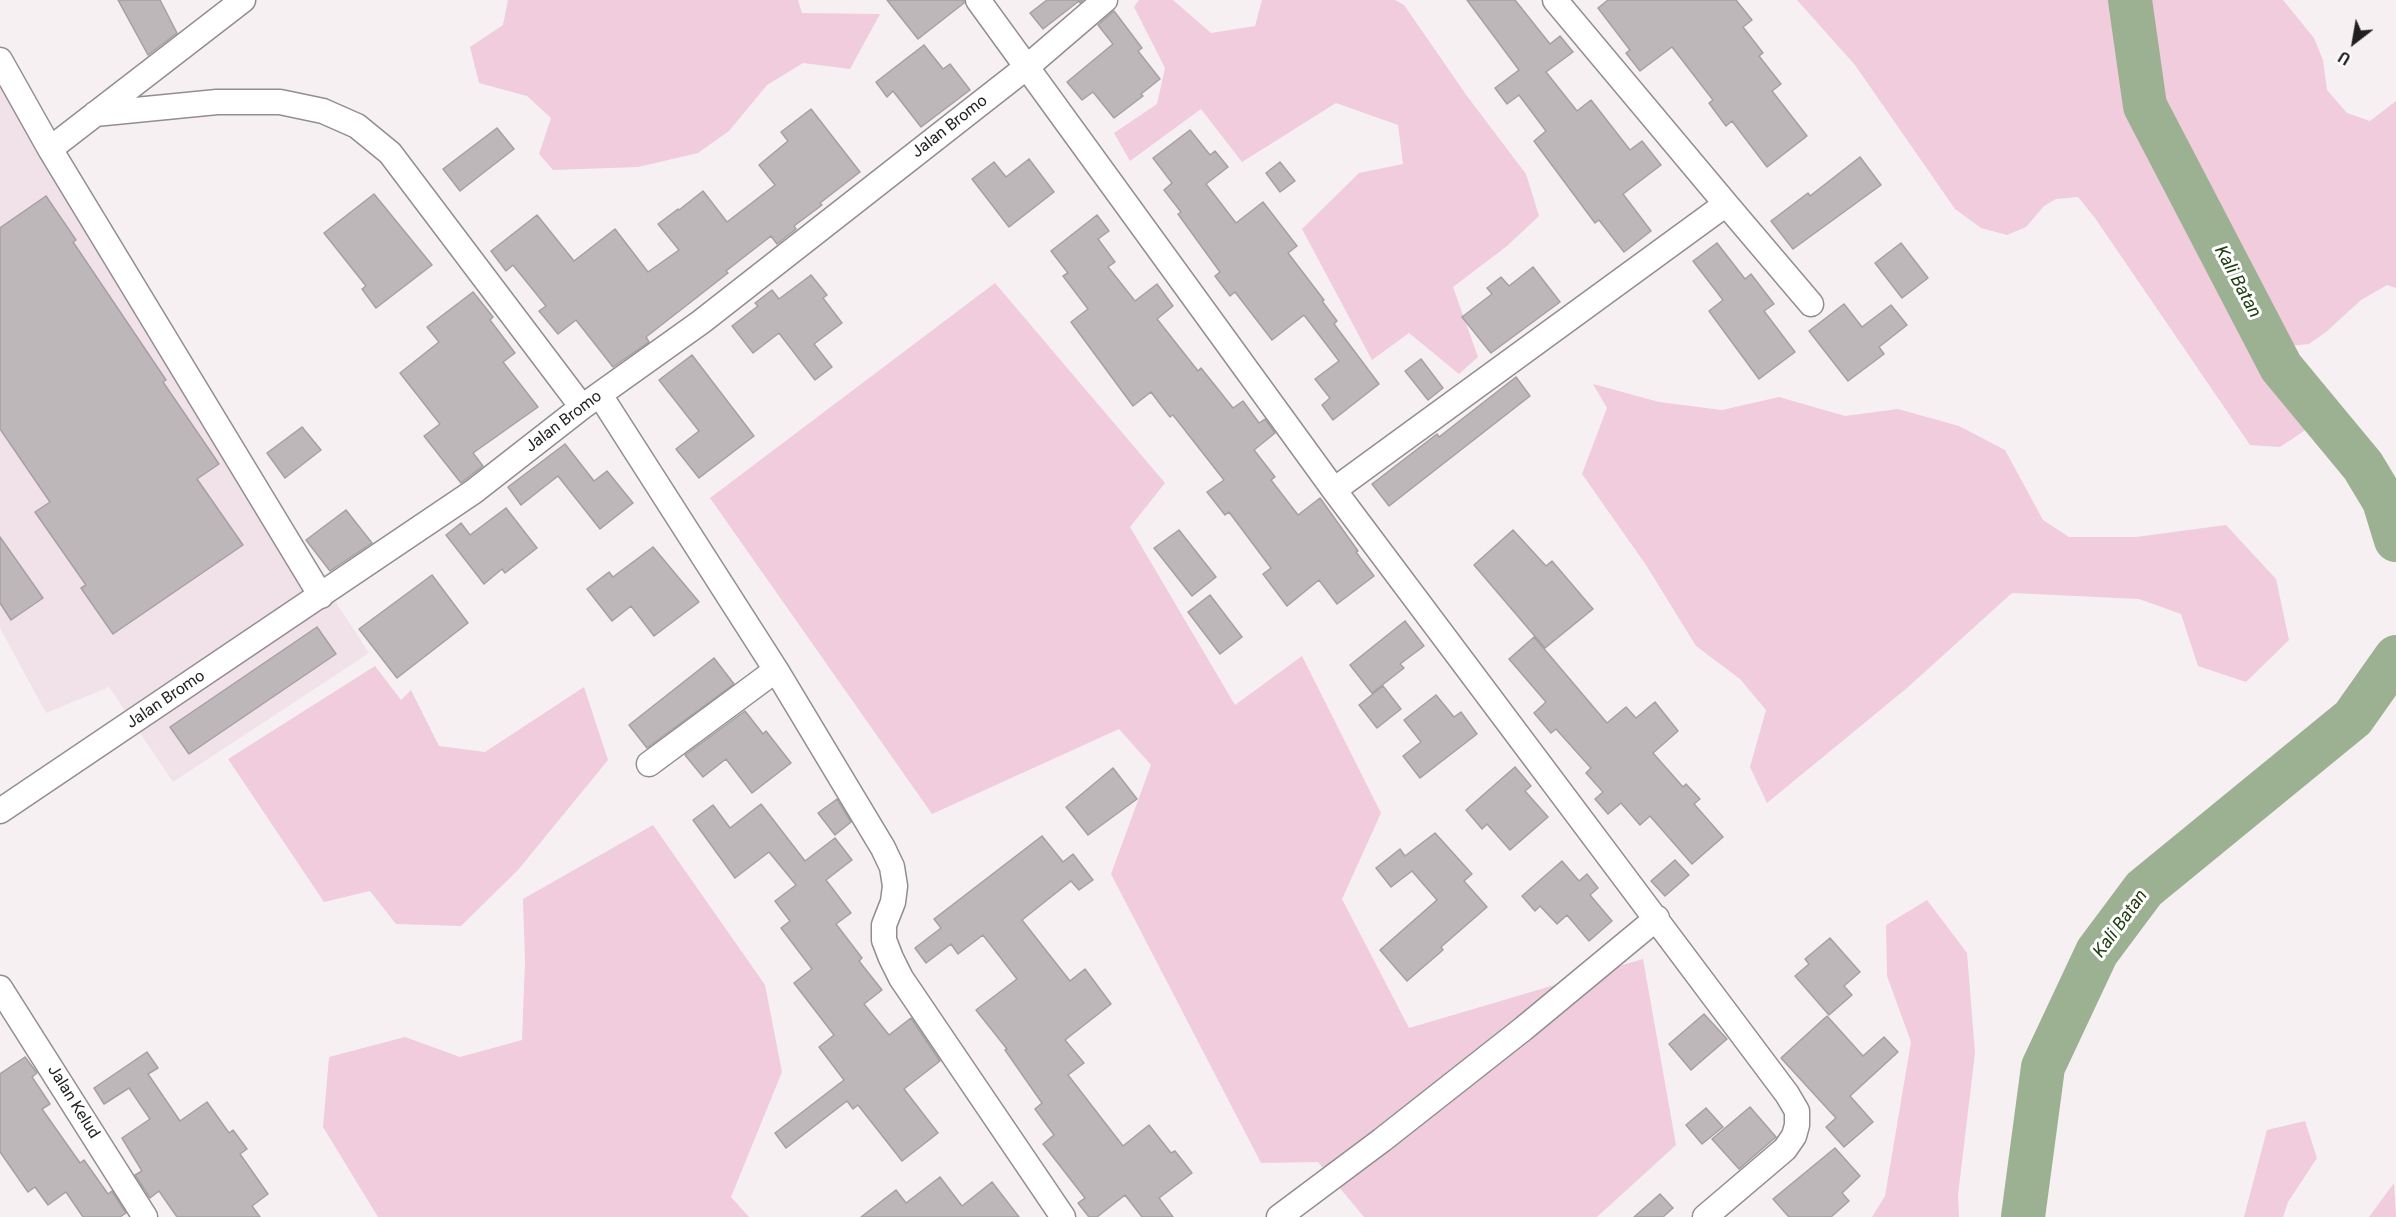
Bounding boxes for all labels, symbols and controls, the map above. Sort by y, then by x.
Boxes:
north arrow [2324,12,2384,72]
text: U [2335,47,2354,69]
street label: Jalan Bromo [908,92,992,162]
water label: Kali Batan [2209,242,2265,322]
street label: Jalan Bromo [522,387,606,457]
street label: Jalan Bromo [123,667,209,733]
water label: Kali Batan [2089,886,2153,962]
street label: Jalan Kelud [43,1062,103,1142]

